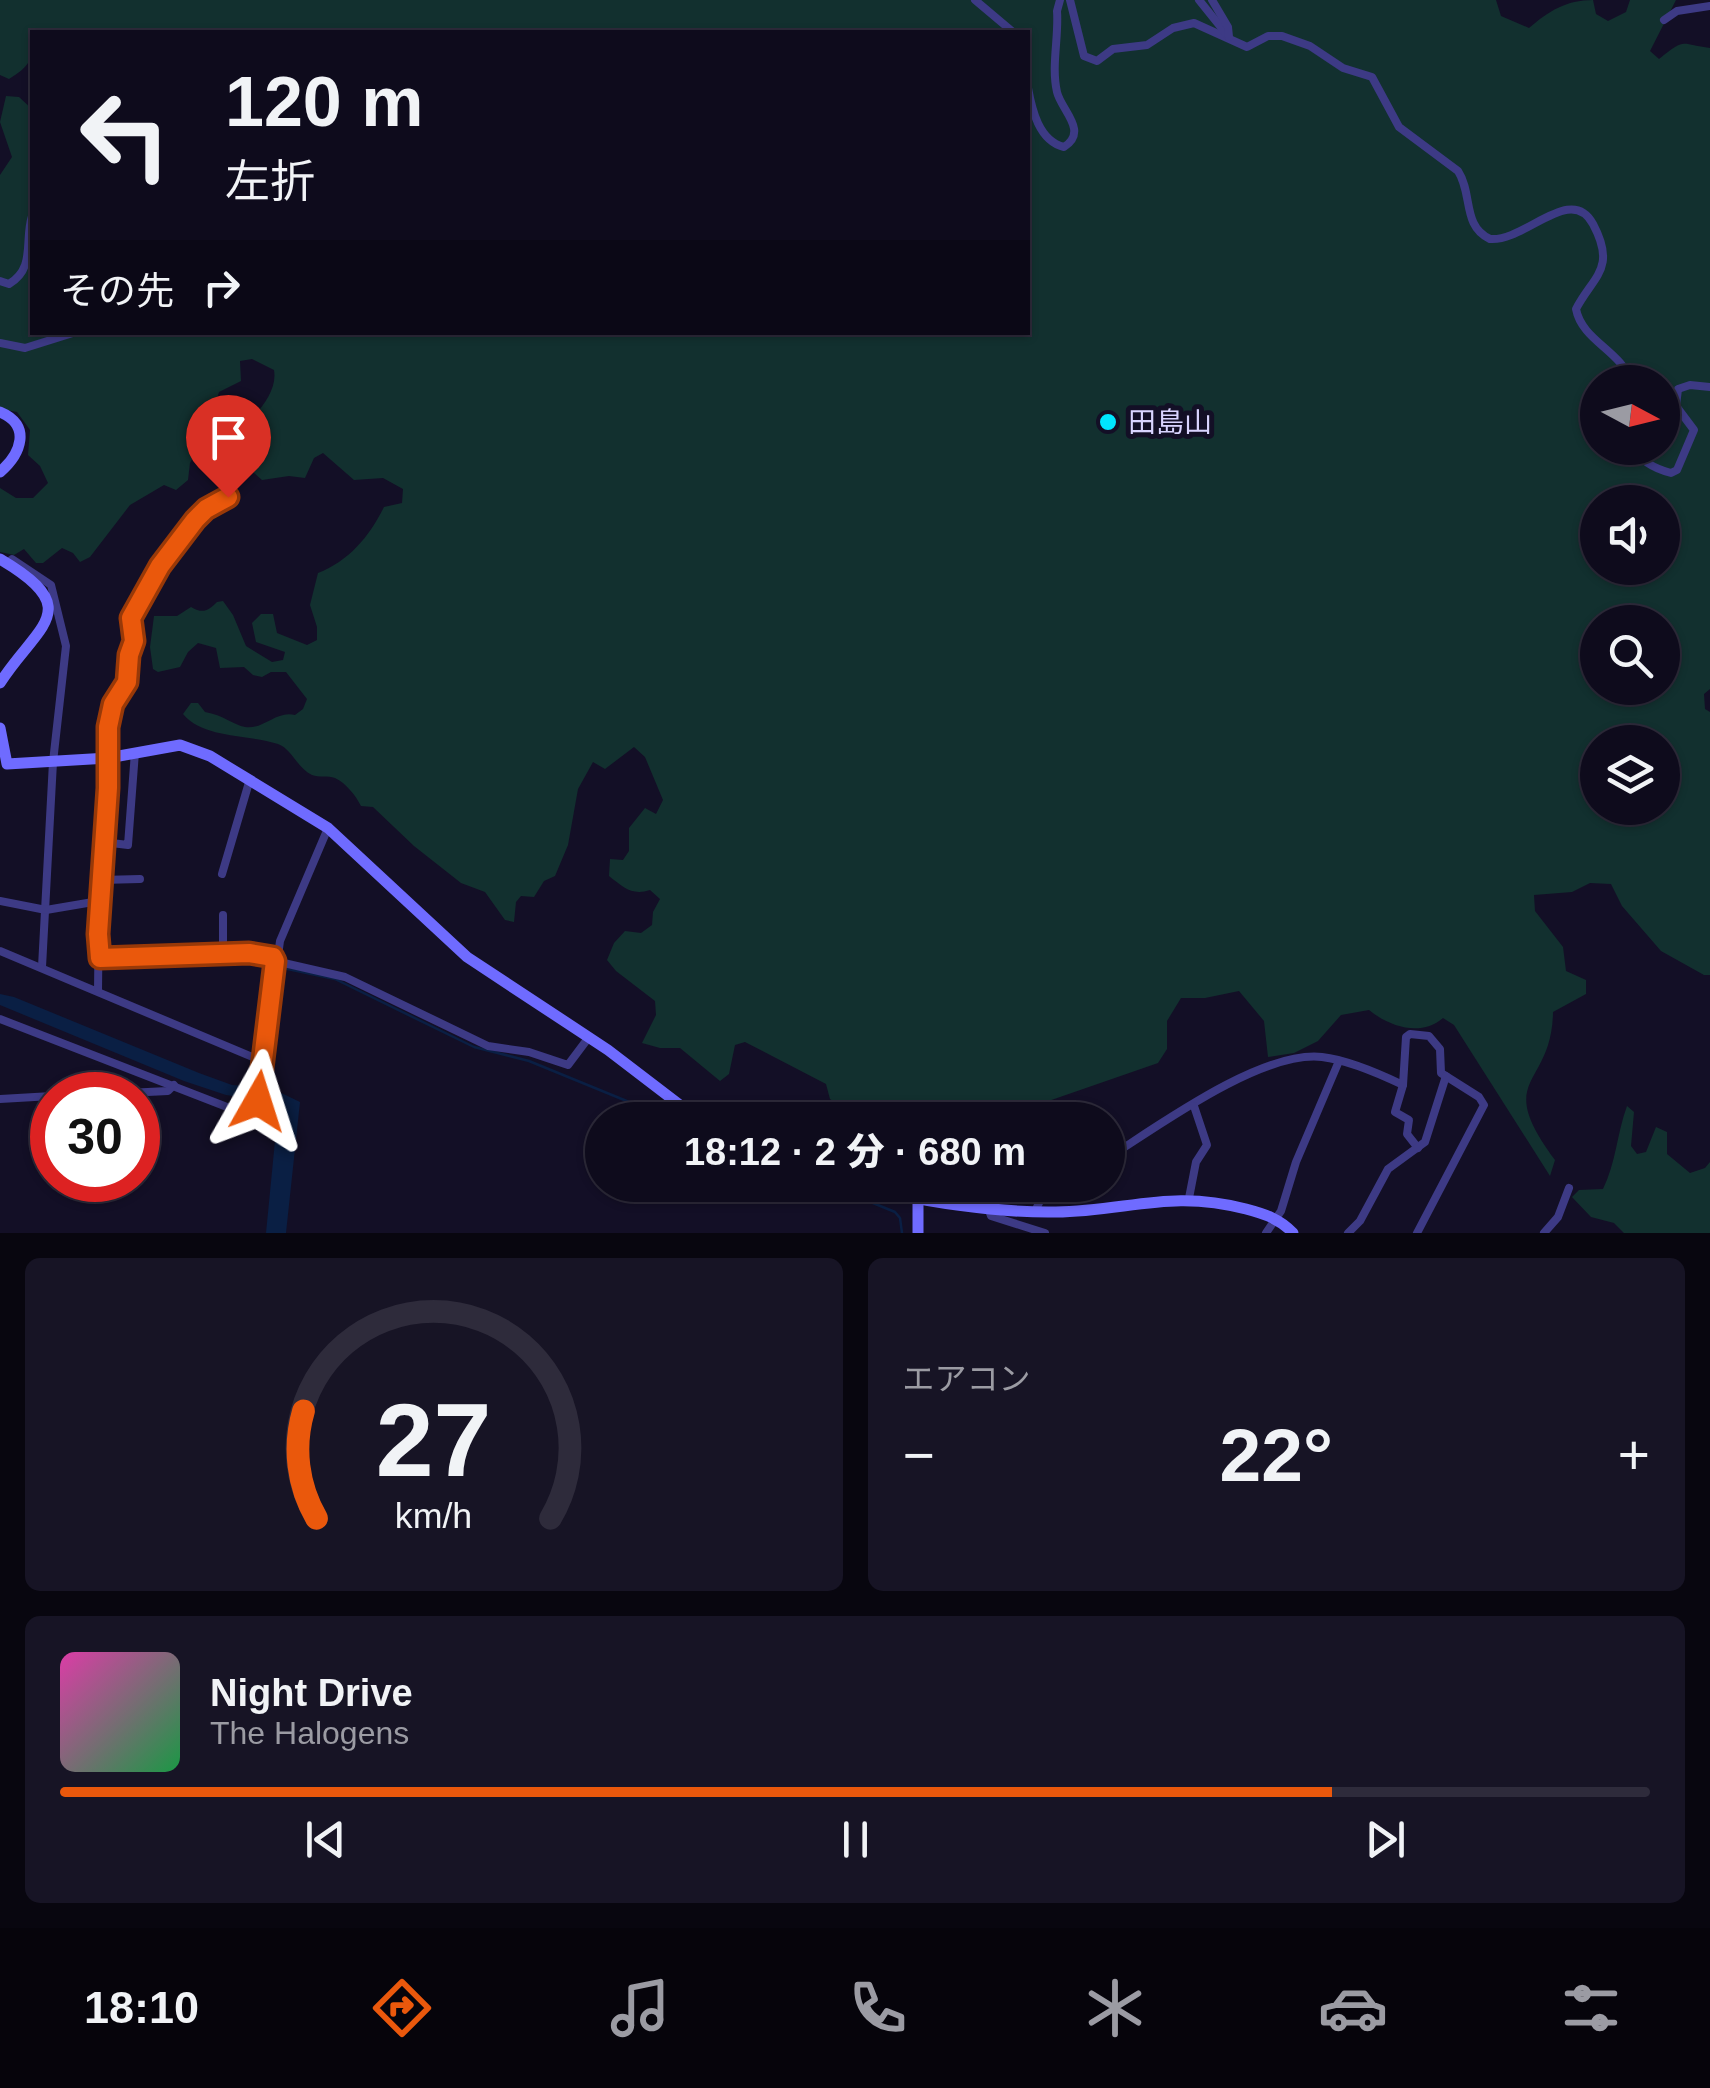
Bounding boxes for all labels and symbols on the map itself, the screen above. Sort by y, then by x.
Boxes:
north arrow [1580,365,1680,465]
pin [186,395,271,498]
place label: 田島山 [1128,407,1212,438]
marker: 田島山 [1097,411,1119,433]
position arrow [206,1049,310,1153]
speed limit sign: 30 [30,1072,160,1202]

